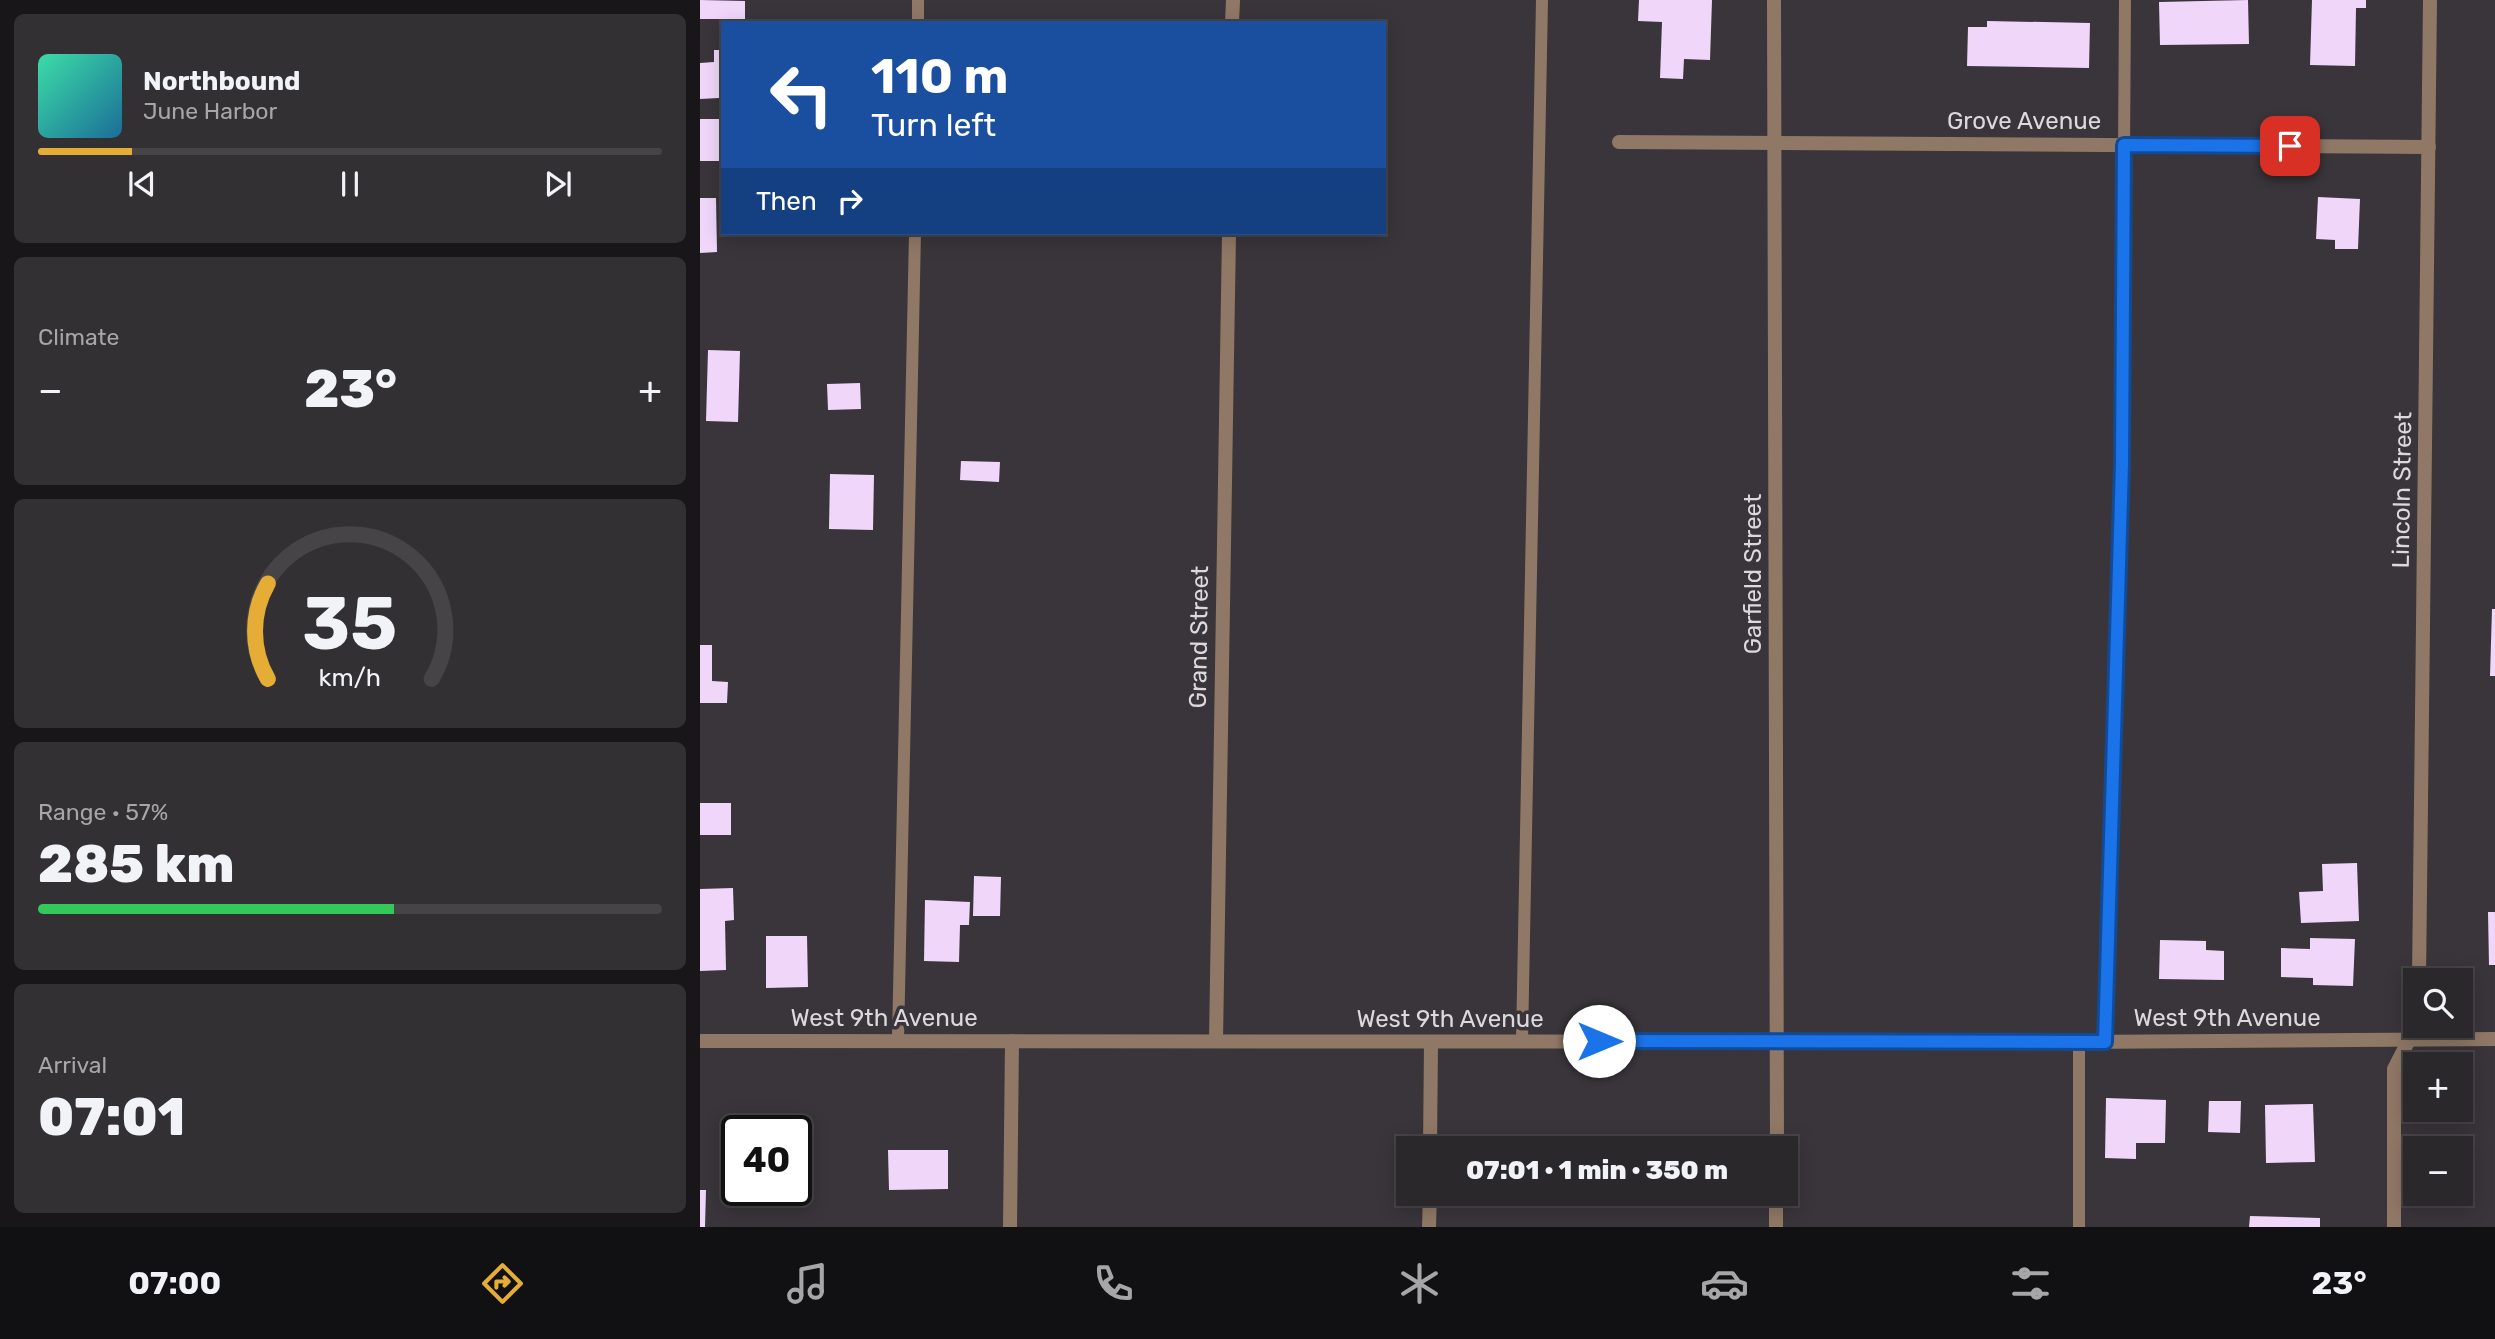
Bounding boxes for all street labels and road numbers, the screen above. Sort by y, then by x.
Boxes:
street label: Grove Avenue [1947,107,2101,135]
street label: Lincoln Street [2387,412,2417,568]
street label: Garfield Street [1739,494,1767,654]
street label: Grand Street [1184,565,1214,709]
street label: West 9th Avenue [790,1004,978,1032]
street label: West 9th Avenue [2133,1004,2321,1032]
street label: West 9th Avenue [1356,1005,1544,1033]

